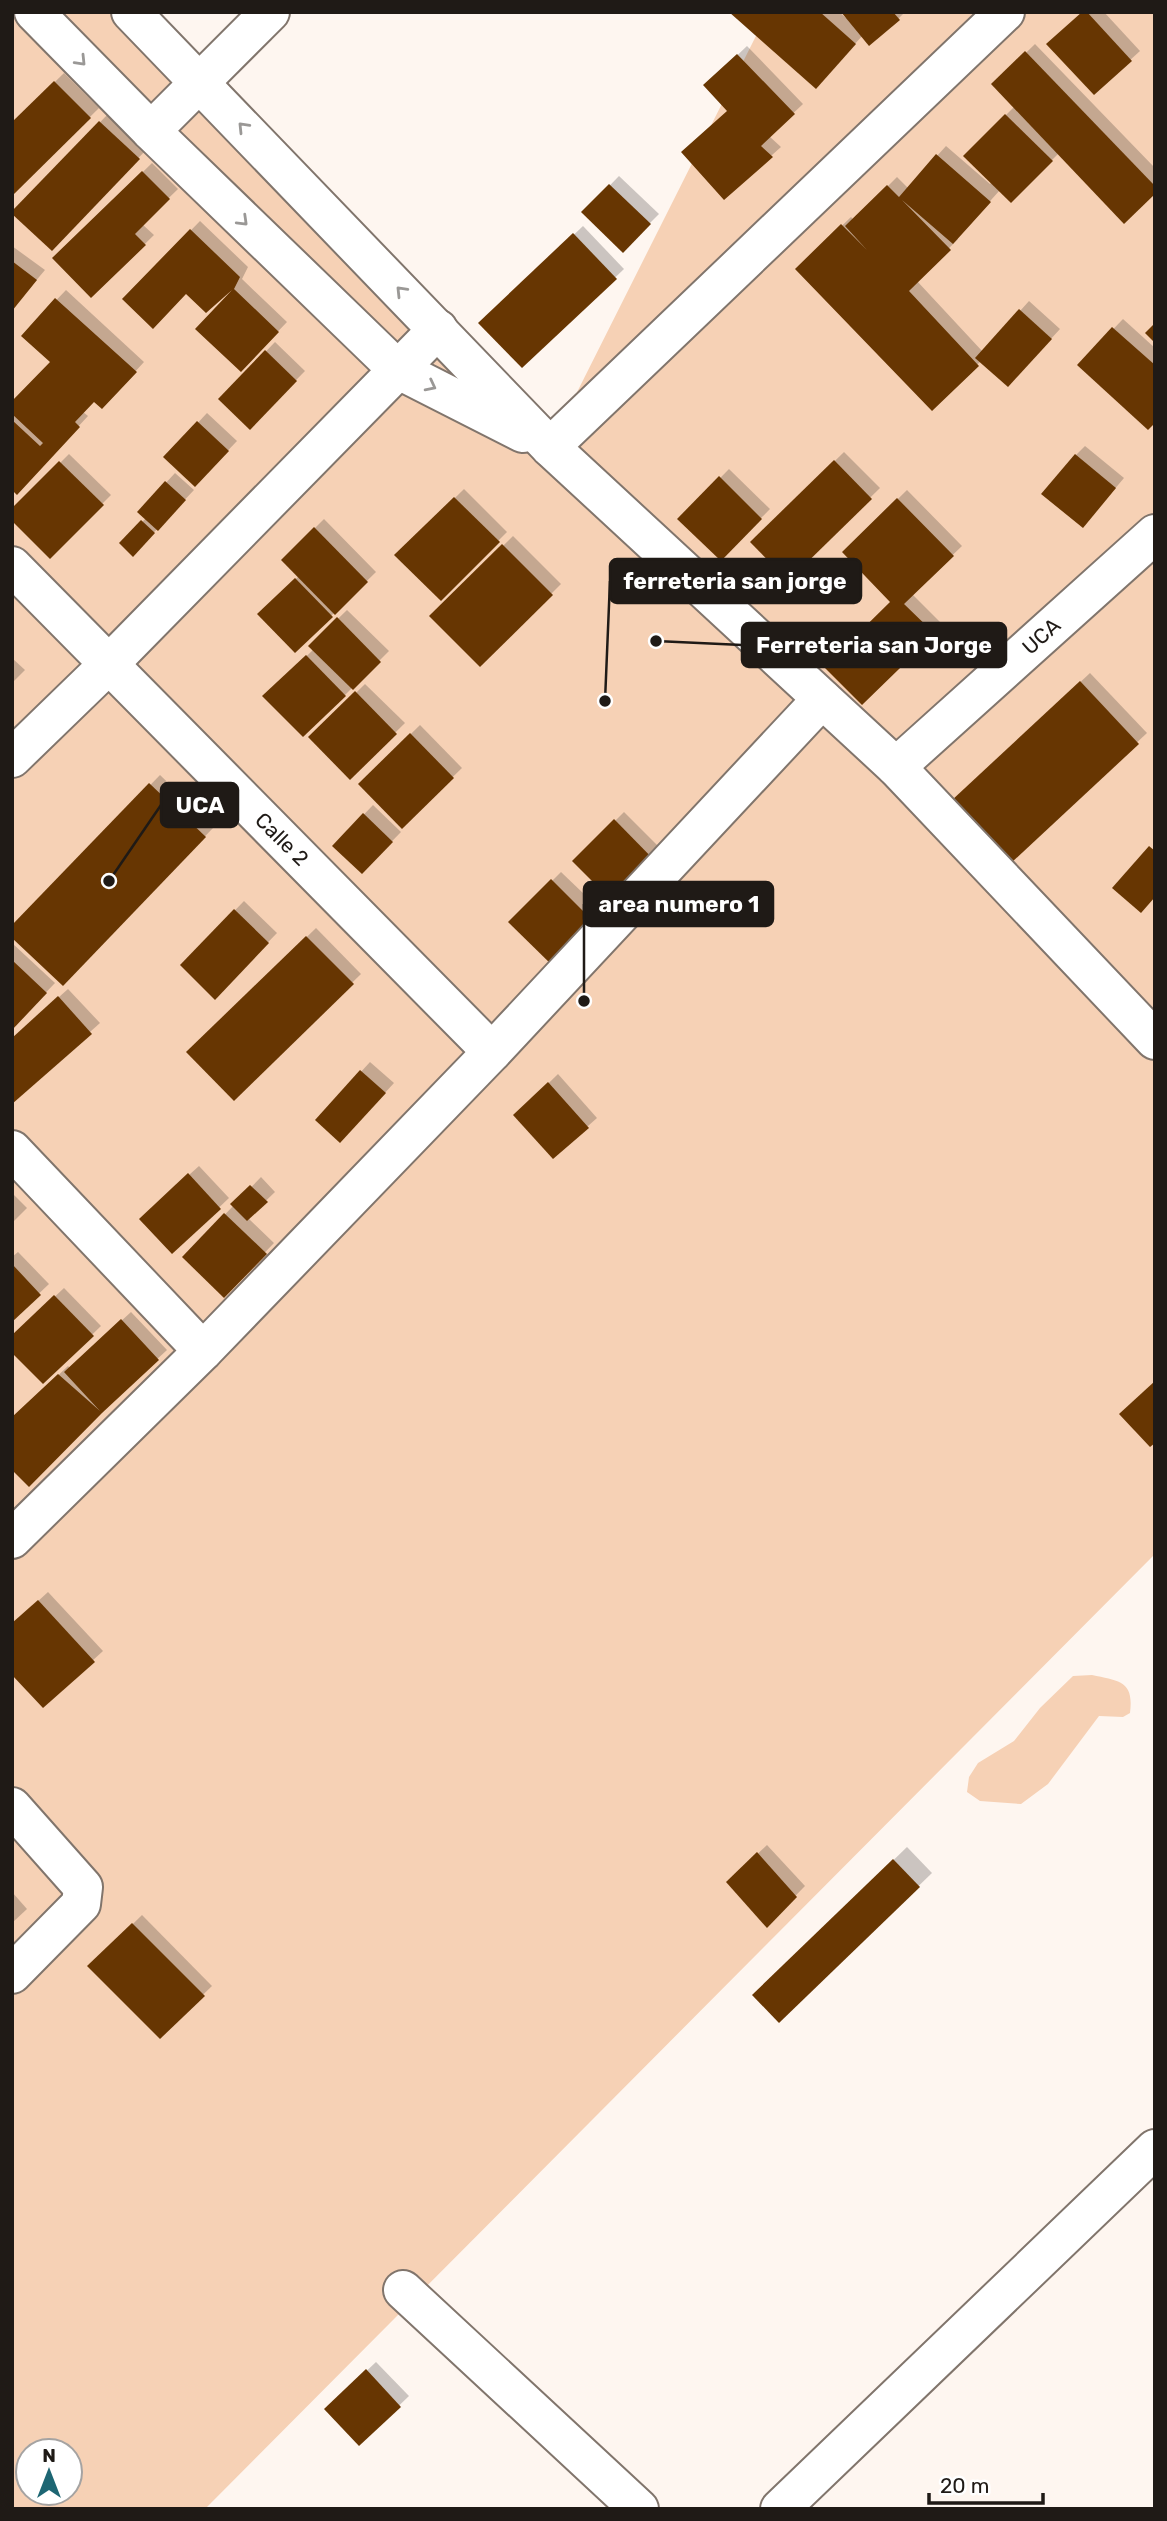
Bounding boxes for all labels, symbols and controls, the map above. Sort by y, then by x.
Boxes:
one-way arrow [73,53,86,66]
one-way arrow [239,123,252,136]
one-way arrow [235,212,248,225]
one-way arrow [397,286,410,299]
one-way arrow [424,378,436,392]
callout: ferreteria san jorge [610,559,861,603]
text: ferreteria san jorge [623,567,847,595]
street label: UCA [1017,612,1065,660]
callout: Ferreteria san Jorge [742,623,1006,667]
text: Ferreteria san Jorge [756,631,992,659]
callout: UCA [161,783,238,827]
text: UCA [175,791,225,819]
street label: Calle 2 [250,807,314,871]
callout: area numero 1 [584,882,773,926]
text: area numero 1 [598,890,760,918]
north arrow [14,2437,84,2507]
text: N [42,2444,56,2467]
scale bar [929,2462,1043,2506]
text: 20 m [940,2473,989,2498]

